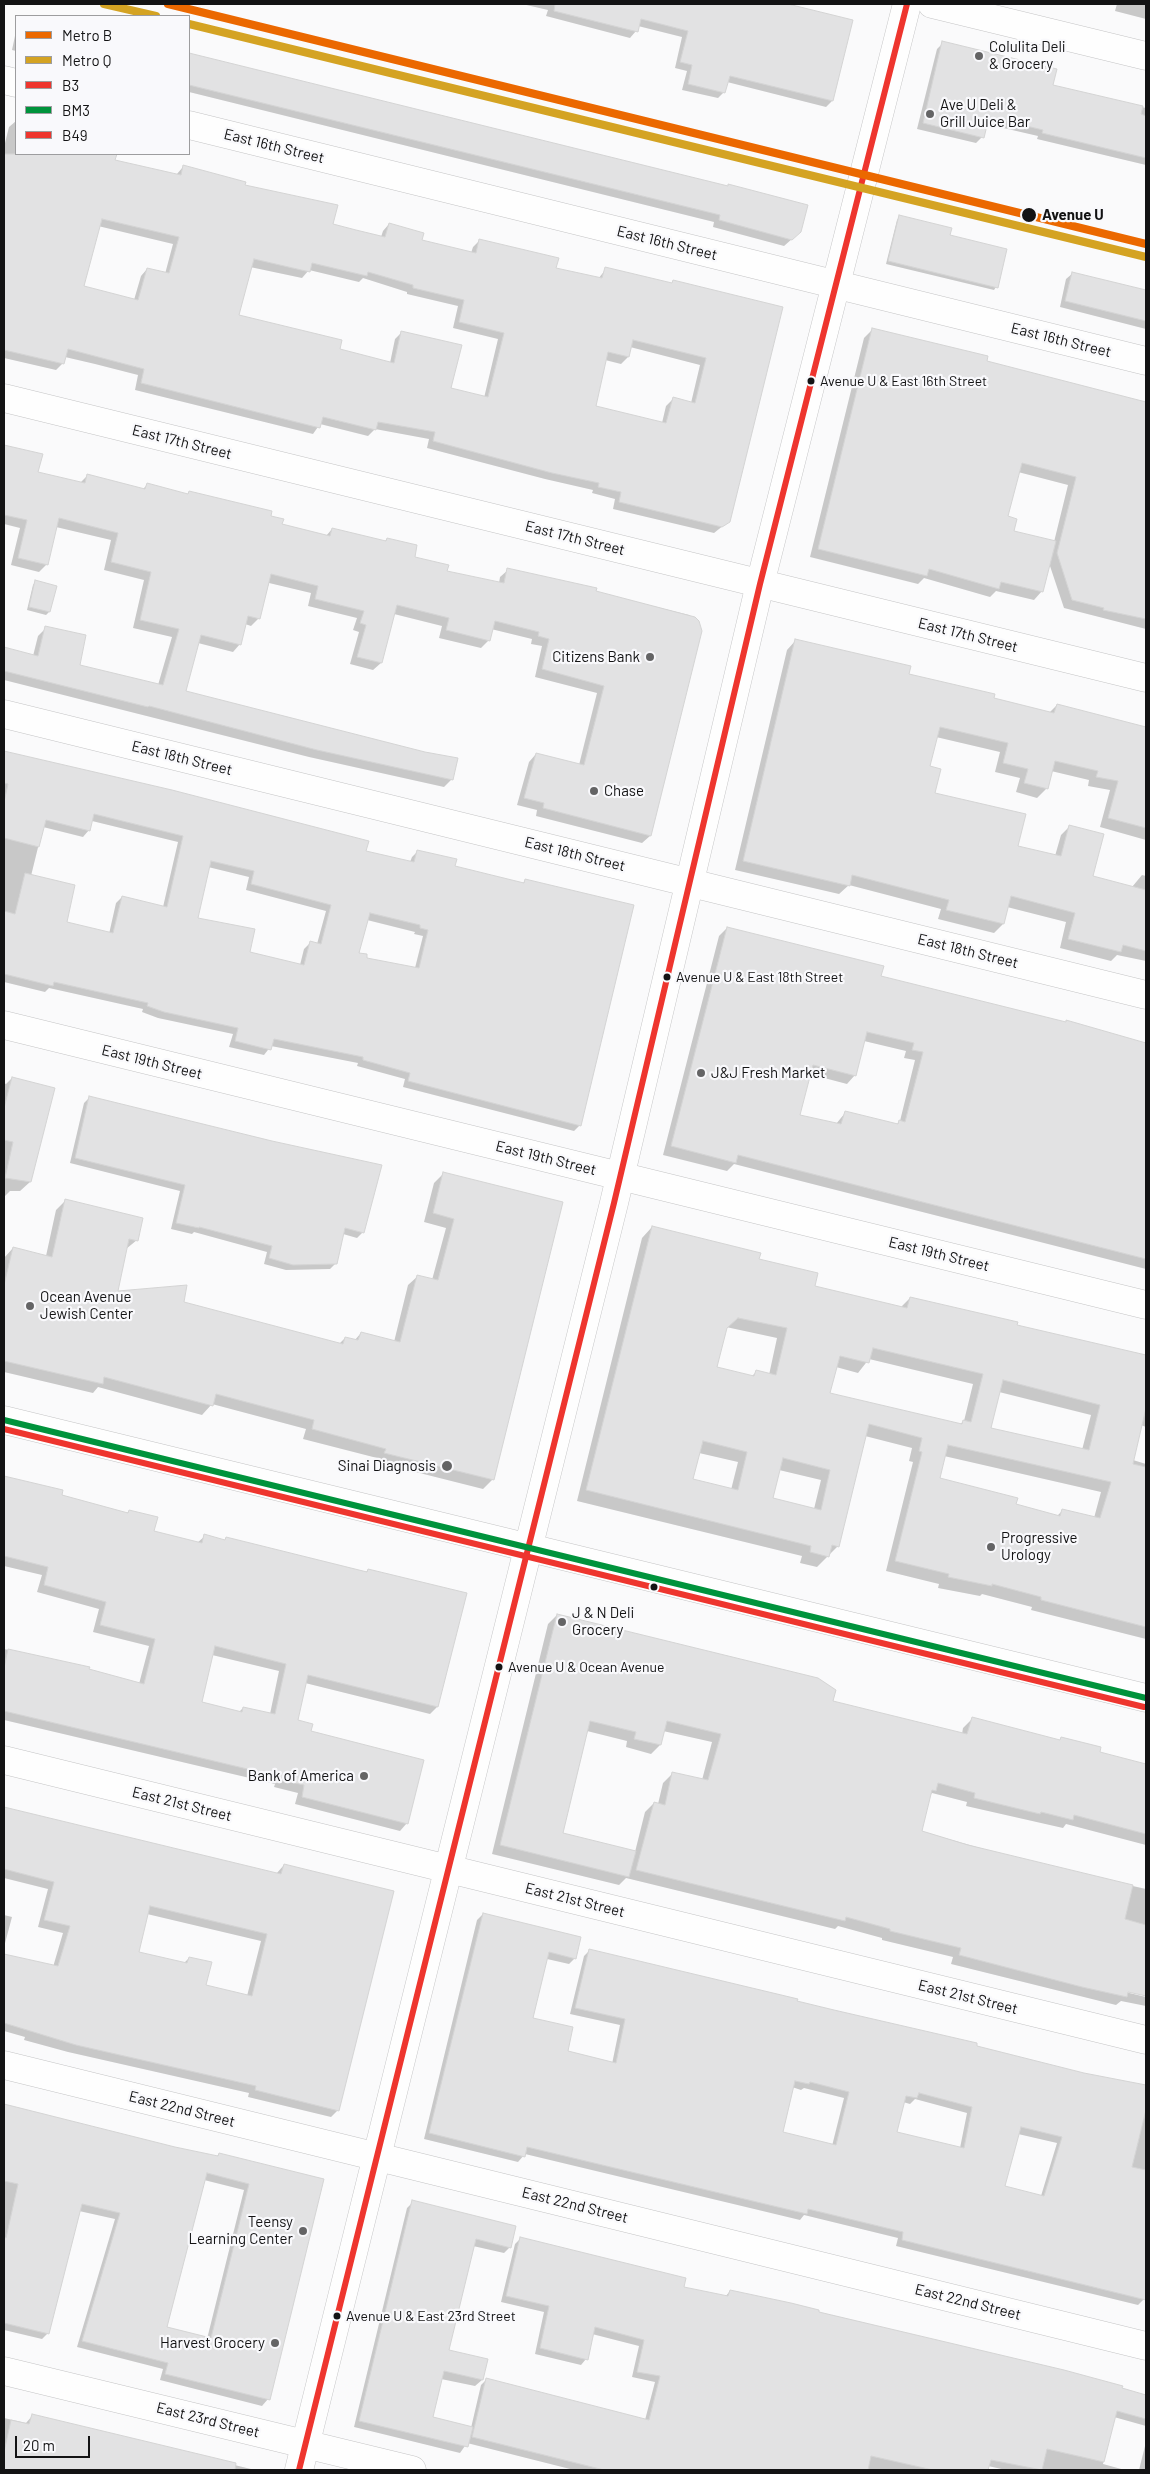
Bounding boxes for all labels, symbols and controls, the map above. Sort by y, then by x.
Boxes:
legend [15,15,190,155]
text: Metro B [62,26,112,44]
place label: Colulita Deli & Grocery [989,38,1066,73]
marker: Colulita Deli & Grocery [973,50,985,62]
text: Metro Q [62,51,111,69]
text: B3 [62,76,79,94]
place label: Ave U Deli & Grill Juice Bar [940,96,1030,131]
text: BM3 [62,101,90,119]
marker: Ave U Deli & Grill Juice Bar [924,108,936,120]
street label: East 16th Street [222,125,326,167]
text: B49 [62,126,88,144]
marker: Avenue U [1020,206,1038,224]
place label: Avenue U [1042,206,1104,224]
street label: East 16th Street [615,222,719,264]
street label: East 16th Street [1009,319,1113,361]
place label: Avenue U & East 16th Street [820,373,987,389]
marker: Avenue U & East 16th Street [806,376,816,386]
street label: East 17th Street [130,421,234,463]
street label: East 17th Street [523,517,627,559]
street label: East 17th Street [916,614,1020,656]
place label: Citizens Bank [552,648,640,666]
marker: Citizens Bank [644,651,656,663]
street label: East 18th Street [130,737,234,779]
place label: Chase [604,782,644,800]
marker: Chase [588,785,600,797]
street label: East 18th Street [523,833,627,875]
street label: East 18th Street [916,930,1020,972]
place label: Avenue U & East 18th Street [676,969,843,985]
marker: Avenue U & East 18th Street [662,972,672,982]
street label: East 19th Street [100,1041,204,1083]
place label: J&J Fresh Market [711,1064,825,1082]
marker: J&J Fresh Market [695,1067,707,1079]
street label: East 19th Street [494,1137,598,1179]
street label: East 19th Street [887,1233,991,1275]
place label: Ocean Avenue Jewish Center [40,1288,133,1323]
marker: Ocean Avenue Jewish Center [24,1300,36,1312]
place label: Sinai Diagnosis [338,1457,436,1475]
marker: Sinai Diagnosis [440,1459,454,1473]
place label: Progressive Urology [1001,1529,1078,1564]
marker: Progressive Urology [985,1541,997,1553]
unlabelled marker [649,1582,659,1592]
place label: J & N Deli Grocery [572,1604,634,1639]
marker: J & N Deli Grocery [556,1616,568,1628]
place label: Avenue U & Ocean Avenue [508,1659,664,1675]
marker: Avenue U & Ocean Avenue [494,1662,504,1672]
place label: Bank of America [248,1767,354,1785]
marker: Bank of America [358,1770,370,1782]
street label: East 21st Street [130,1783,234,1825]
street label: East 21st Street [523,1879,627,1921]
street label: East 21st Street [916,1976,1020,2018]
street label: East 22nd Street [127,2087,237,2131]
street label: East 22nd Street [520,2183,630,2227]
place label: Teensy Learning Center [189,2213,293,2248]
marker: Teensy Learning Center [297,2225,309,2237]
street label: East 22nd Street [913,2280,1023,2324]
place label: Avenue U & East 23rd Street [346,2308,516,2324]
marker: Avenue U & East 23rd Street [332,2311,342,2321]
place label: Harvest Grocery [160,2334,265,2352]
marker: Harvest Grocery [269,2337,281,2349]
street label: East 23rd Street [155,2398,261,2442]
scale bar [18,2426,92,2458]
text: 20 m [23,2436,55,2454]

